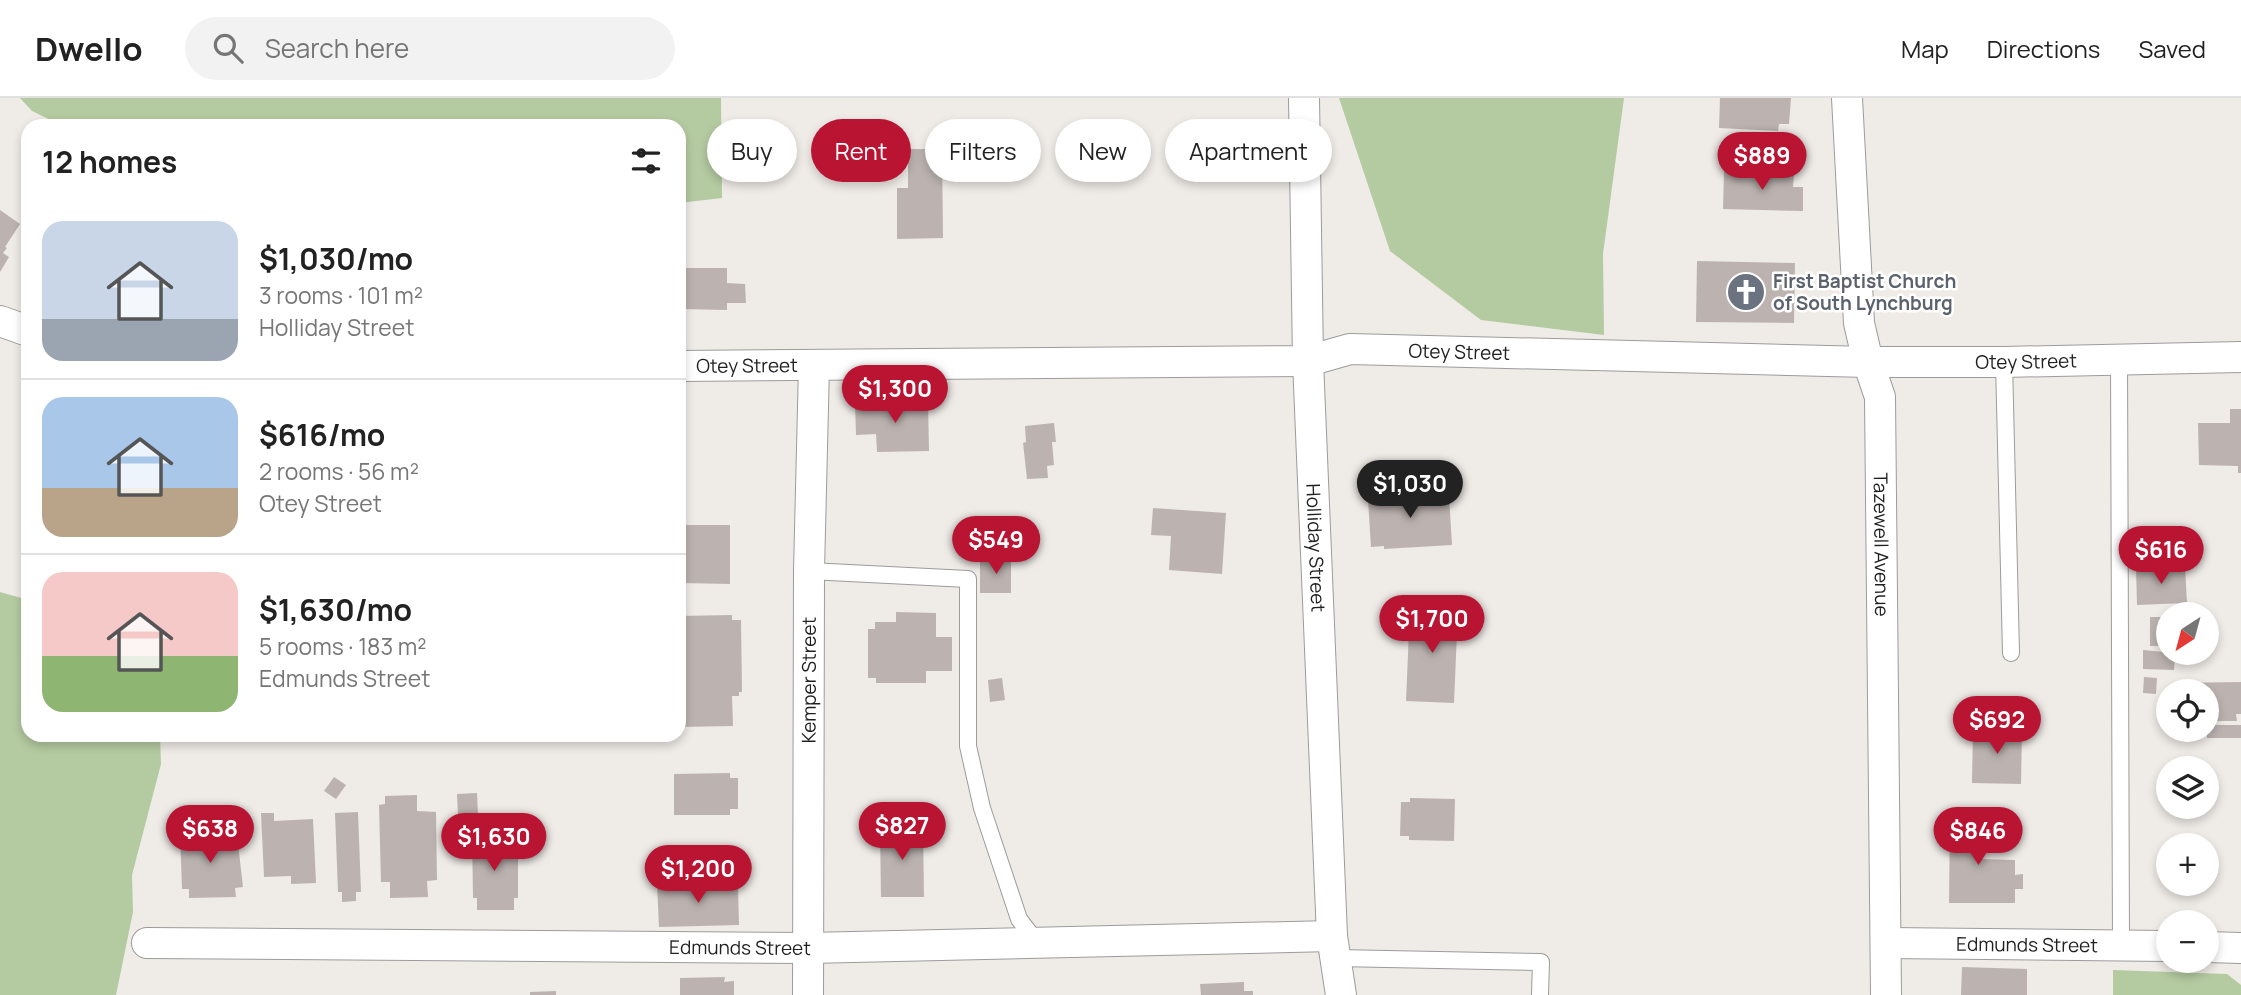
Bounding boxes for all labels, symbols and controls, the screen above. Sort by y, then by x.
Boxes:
search box [185,17,675,80]
text: Dwello [35,26,143,71]
icon: search [209,29,247,67]
text: Search here [265,30,409,66]
text: Map [1901,32,1949,65]
text: Directions [1987,32,2100,65]
text: Saved [2138,32,2206,65]
chip: Buy [707,119,797,182]
chip: Rent [811,119,911,182]
chip: Filters [925,119,1041,182]
chip: New [1055,119,1151,182]
chip: Apartment [1165,119,1332,182]
pin: $889 [1721,132,1803,192]
text: $889 [1734,139,1790,171]
text: 12 homes [42,141,177,182]
icon: filters [627,142,665,180]
text: $1,030/mo [259,238,413,279]
icon: home [98,249,182,333]
place label: First Baptist Church of South Lynchburg [1773,268,1956,316]
church icon: First Baptist Church of South Lynchburg [1725,271,1767,313]
text: 3 rooms · 101 m² [259,279,423,311]
text: Holliday Street [259,311,414,343]
street label: Otey Street [1408,337,1510,366]
street label: Otey Street [1975,347,2077,375]
street label: Otey Street [696,352,798,379]
pin: $1,300 [838,366,952,425]
text: $1,300 [858,372,932,404]
text: $616/mo [259,414,385,455]
icon: home [98,425,182,509]
text: 2 rooms · 56 m² [259,455,419,487]
pin: $1,030 [1353,460,1467,520]
text: $1,030 [1373,467,1447,499]
street label: Tazewell Avenue [1868,473,1895,617]
street label: Holliday Street [1300,483,1331,613]
text: Otey Street [259,487,382,519]
pin: $549 [955,517,1037,576]
text: $549 [968,523,1024,555]
pin: $616 [2120,526,2202,586]
text: $616 [2135,533,2187,565]
text: $1,630/mo [259,589,412,630]
pin: $1,700 [1375,596,1489,655]
icon: home [98,600,182,684]
text: $1,700 [1395,602,1469,634]
north arrow [2156,602,2219,665]
map controls [2156,602,2219,973]
street label: Kemper Street [796,617,822,743]
text: 5 rooms · 183 m² [259,630,426,662]
text: Edmunds Street [259,662,430,694]
button: locate [2156,679,2219,742]
pin: $692 [1956,696,2038,756]
text: $692 [1969,703,2025,735]
button: layers [2156,756,2219,819]
pin: $827 [861,802,943,862]
pin: $638 [169,806,251,865]
pin: $846 [1937,808,2019,867]
text: $827 [875,809,929,841]
text: $638 [182,812,238,844]
pin: $1,630 [437,814,551,873]
text: $846 [1950,814,2006,846]
text: $1,630 [457,820,531,852]
button: + [2156,833,2219,896]
pin: $1,200 [641,846,755,905]
text: $1,200 [661,852,735,884]
button: − [2156,910,2219,973]
street label: Edmunds Street [1956,931,2098,958]
street label: Edmunds Street [669,934,811,961]

